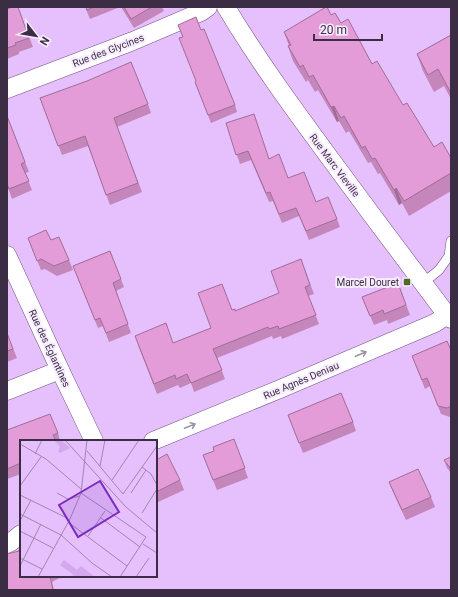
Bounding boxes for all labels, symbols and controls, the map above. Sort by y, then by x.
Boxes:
north arrow [16,16,56,56]
scale bar [314,16,382,42]
text: 20 m [320,23,347,37]
street label: Rue des Glycines [71,32,145,69]
text: N [36,34,52,48]
street label: Rue Marc Vieville [307,132,362,199]
place label: Marcel Douret [336,277,399,288]
marker: Marcel Douret [402,277,412,287]
street label: Rue des Églantines [27,307,73,389]
one-way arrow [355,350,367,358]
street label: Rue Agnès Deniau [262,360,341,401]
one-way arrow [183,422,195,429]
inset map [20,440,157,577]

